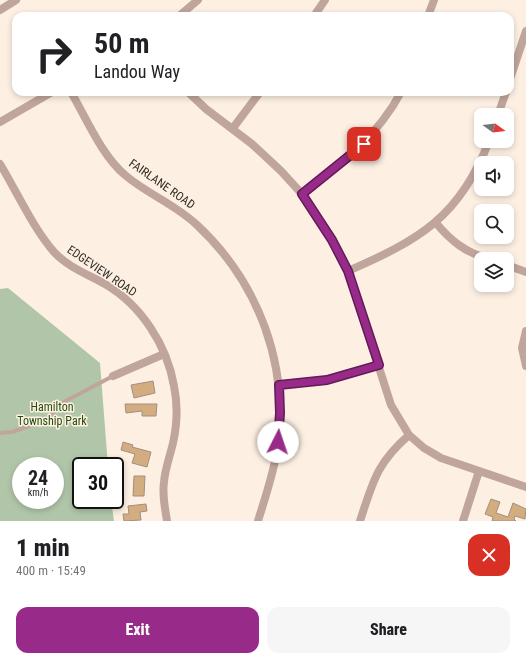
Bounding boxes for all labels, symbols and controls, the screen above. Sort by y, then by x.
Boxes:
text: 50 m [94,27,150,60]
icon: right [28,28,80,80]
text: Landou Way [94,61,180,82]
north arrow [474,108,514,148]
map controls [474,108,514,292]
pin [347,127,381,161]
icon: arrive [353,133,375,155]
street label: FAIRLANE ROAD [126,156,198,212]
button: sound [474,156,514,196]
button: search [474,204,514,244]
street label: EDGEVIEW ROAD [65,243,139,299]
button: layers [474,252,514,292]
park label: Hamilton Township Park [17,400,87,428]
position arrow [257,421,299,463]
speed limit sign: 30 [72,457,124,509]
text: 24 [28,466,48,490]
text: km/h [28,487,48,498]
text: 1 min [16,534,70,562]
button: close [468,534,510,576]
text: 400 m · 15:49 [16,563,86,578]
button: Exit [16,607,259,653]
button: Share [267,607,510,653]

